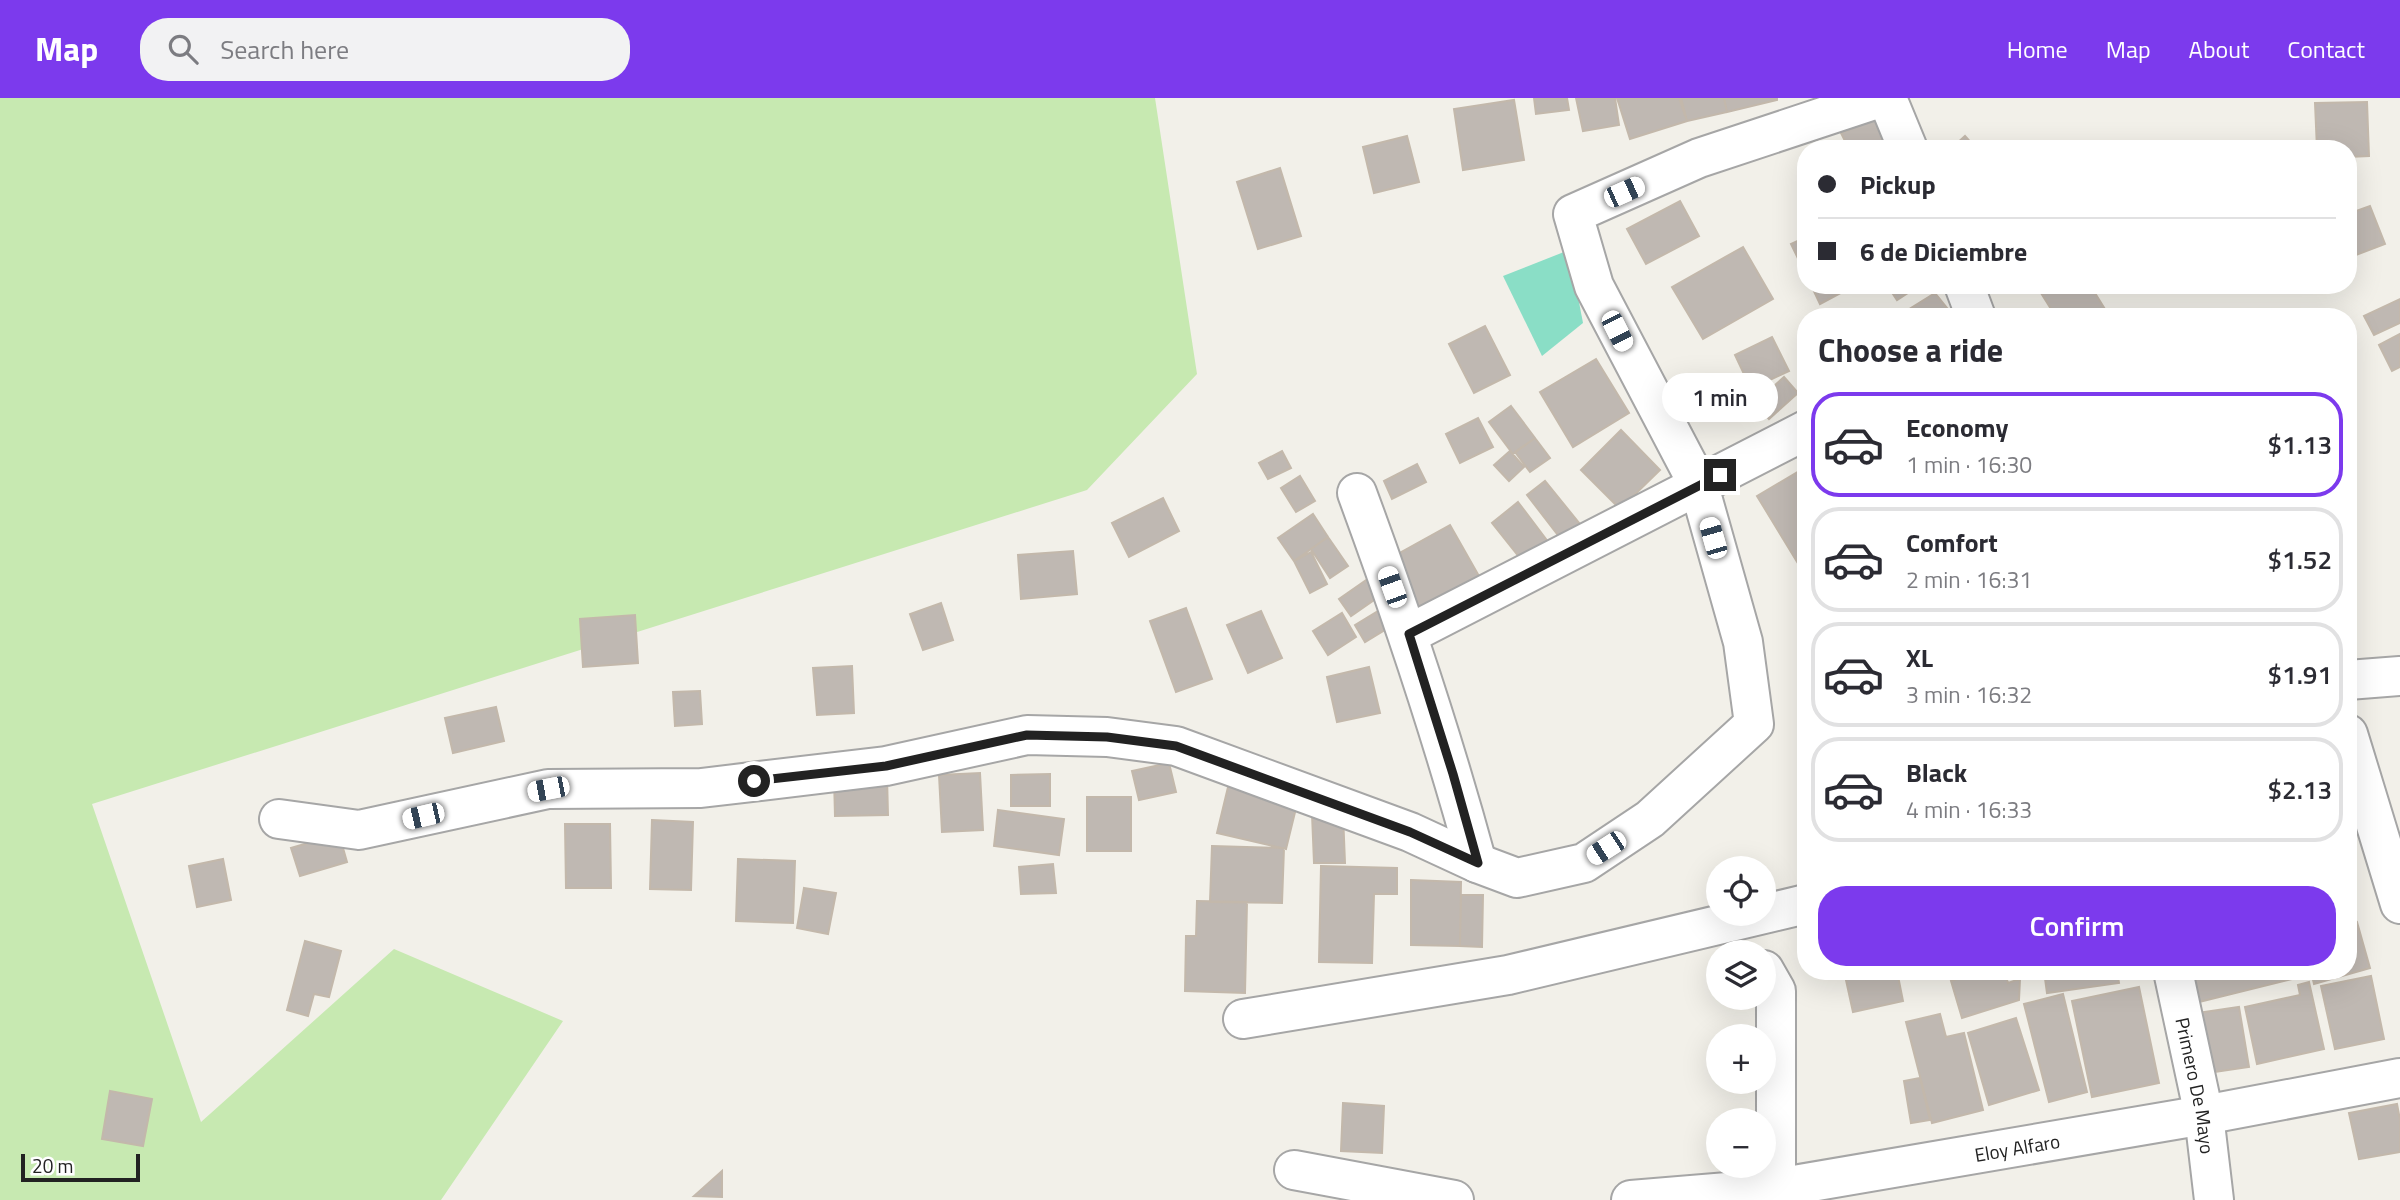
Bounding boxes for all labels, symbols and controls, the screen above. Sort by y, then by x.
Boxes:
search box [140,18,630,81]
text: Map [35,24,98,74]
icon: search [164,30,202,68]
text: Search here [220,30,349,69]
text: Home [2007,31,2068,67]
text: Map [2106,31,2151,67]
text: About [2189,31,2249,67]
text: Contact [2287,31,2365,67]
text: Pickup [1860,165,1936,204]
car [1601,174,1648,210]
text: 6 de Diciembre [1860,232,2027,271]
car [1599,308,1636,354]
text: Choose a ride [1818,326,2003,374]
callout: 1 min [1662,374,1778,422]
text: 1 min [1692,380,1748,415]
text: Economy [1906,408,2008,447]
icon: car [1822,413,1885,476]
text: $1.13 [2268,425,2332,464]
text: 1 min · 16:30 [1906,447,2032,482]
route end [1704,459,1736,491]
car [1698,515,1729,561]
text: Comfort [1906,523,1998,562]
icon: car [1822,528,1885,591]
text: $1.52 [2268,540,2332,579]
text: 2 min · 16:31 [1906,562,2032,597]
car [1375,564,1410,610]
text: XL [1906,638,1933,677]
icon: car [1822,643,1885,706]
text: $1.91 [2268,655,2332,694]
text: 3 min · 16:32 [1906,677,2032,712]
text: Black [1906,753,1967,792]
icon: car [1822,758,1885,821]
route start [738,765,770,797]
text: $2.13 [2268,770,2332,809]
car [526,775,571,803]
text: 4 min · 16:33 [1906,792,2032,827]
car [401,801,446,831]
car [1583,828,1630,868]
map controls [1706,856,1776,1178]
button: locate [1706,856,1776,926]
button: Confirm [1818,886,2336,966]
button: layers [1706,940,1776,1010]
street label: Primero De Mayo [2169,1015,2223,1155]
button: + [1706,1024,1776,1094]
button: − [1706,1108,1776,1178]
street label: Eloy Alfaro [1972,1125,2062,1168]
scale bar [21,1151,140,1183]
text: 20 m [32,1151,73,1180]

